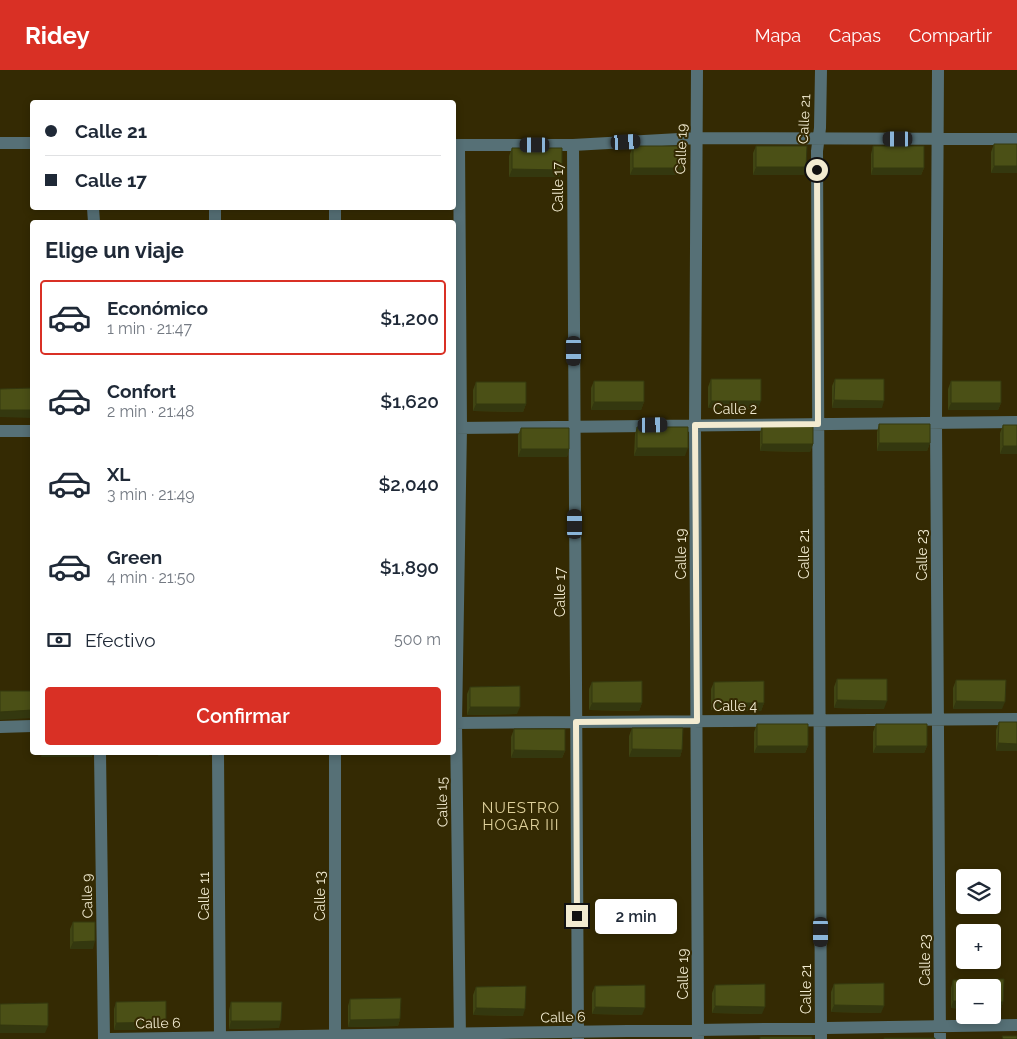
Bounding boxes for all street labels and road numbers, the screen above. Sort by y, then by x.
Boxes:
street label: Calle 21 [795,94,813,144]
street label: Calle 19 [672,123,690,175]
street label: Calle 17 [550,161,566,212]
street label: Calle 2 [713,401,757,417]
street label: Calle 19 [673,529,689,579]
street label: Calle 21 [796,529,812,579]
street label: Calle 23 [914,529,930,581]
street label: Calle 17 [552,566,568,617]
street label: Calle 4 [713,698,757,714]
street label: Calle 15 [434,776,450,827]
street label: Calle 13 [312,871,328,921]
street label: Calle 11 [196,872,212,920]
street label: Calle 9 [79,873,95,919]
street label: Calle 23 [917,934,933,986]
street label: Calle 19 [675,949,691,999]
street label: Calle 21 [798,964,814,1014]
street label: Calle 6 [540,1009,586,1025]
street label: Calle 6 [135,1015,181,1031]

